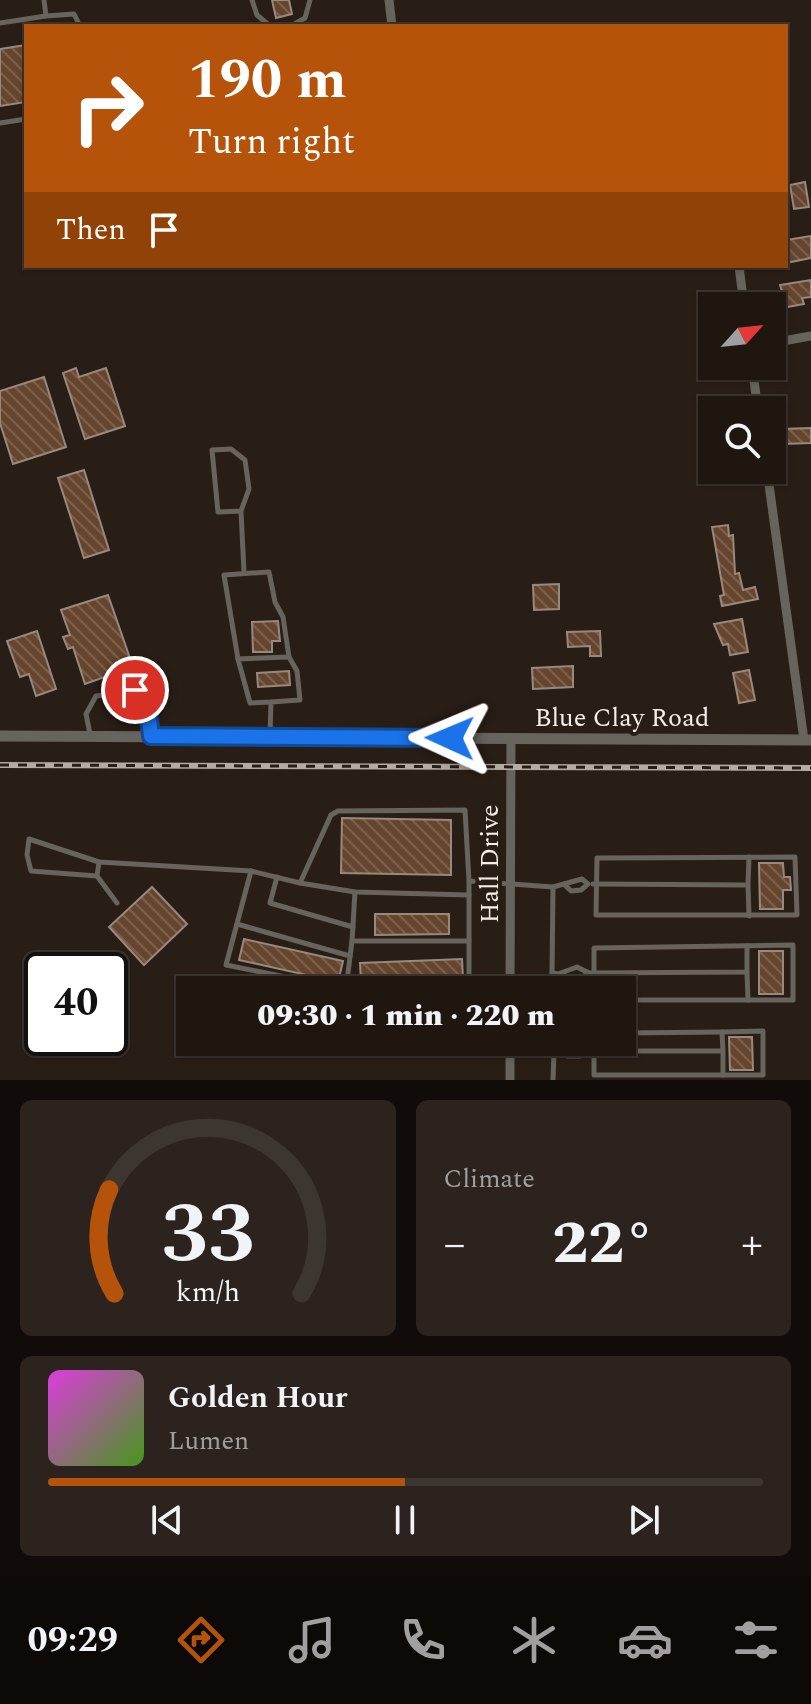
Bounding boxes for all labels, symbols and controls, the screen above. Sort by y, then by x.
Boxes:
text: 190 m [188,38,347,123]
icon: right [56,56,160,160]
text: Turn right [188,115,355,170]
text: Then [56,207,126,253]
icon: arrive [142,208,186,252]
north arrow [698,292,786,380]
map controls [698,292,786,484]
button: search [698,396,786,484]
pin [101,656,169,724]
icon: arrive [113,668,157,712]
position arrow [408,696,492,780]
street label: Blue Clay Road [535,698,709,738]
street label: Hall Drive [470,804,510,924]
speed limit sign: 40 [24,952,128,1056]
text: 09:30 · 1 min · 220 m [257,993,555,1039]
text: Climate [444,1159,535,1199]
text: 33 [161,1172,254,1299]
text: 22° [552,1198,654,1290]
text: − [444,1211,466,1278]
text: + [741,1211,763,1278]
text: km/h [176,1271,240,1314]
text: Golden Hour [168,1375,348,1421]
text: Lumen [168,1421,249,1461]
icon: previous [145,1498,189,1542]
icon: pause [383,1498,427,1542]
icon: next [622,1498,666,1542]
icon: directions [173,1612,229,1668]
icon: music [284,1612,340,1668]
icon: phone [395,1612,451,1668]
icon: climate [506,1612,562,1668]
icon: car [617,1612,673,1668]
icon: filters [728,1612,784,1668]
text: 09:29 [27,1613,118,1668]

